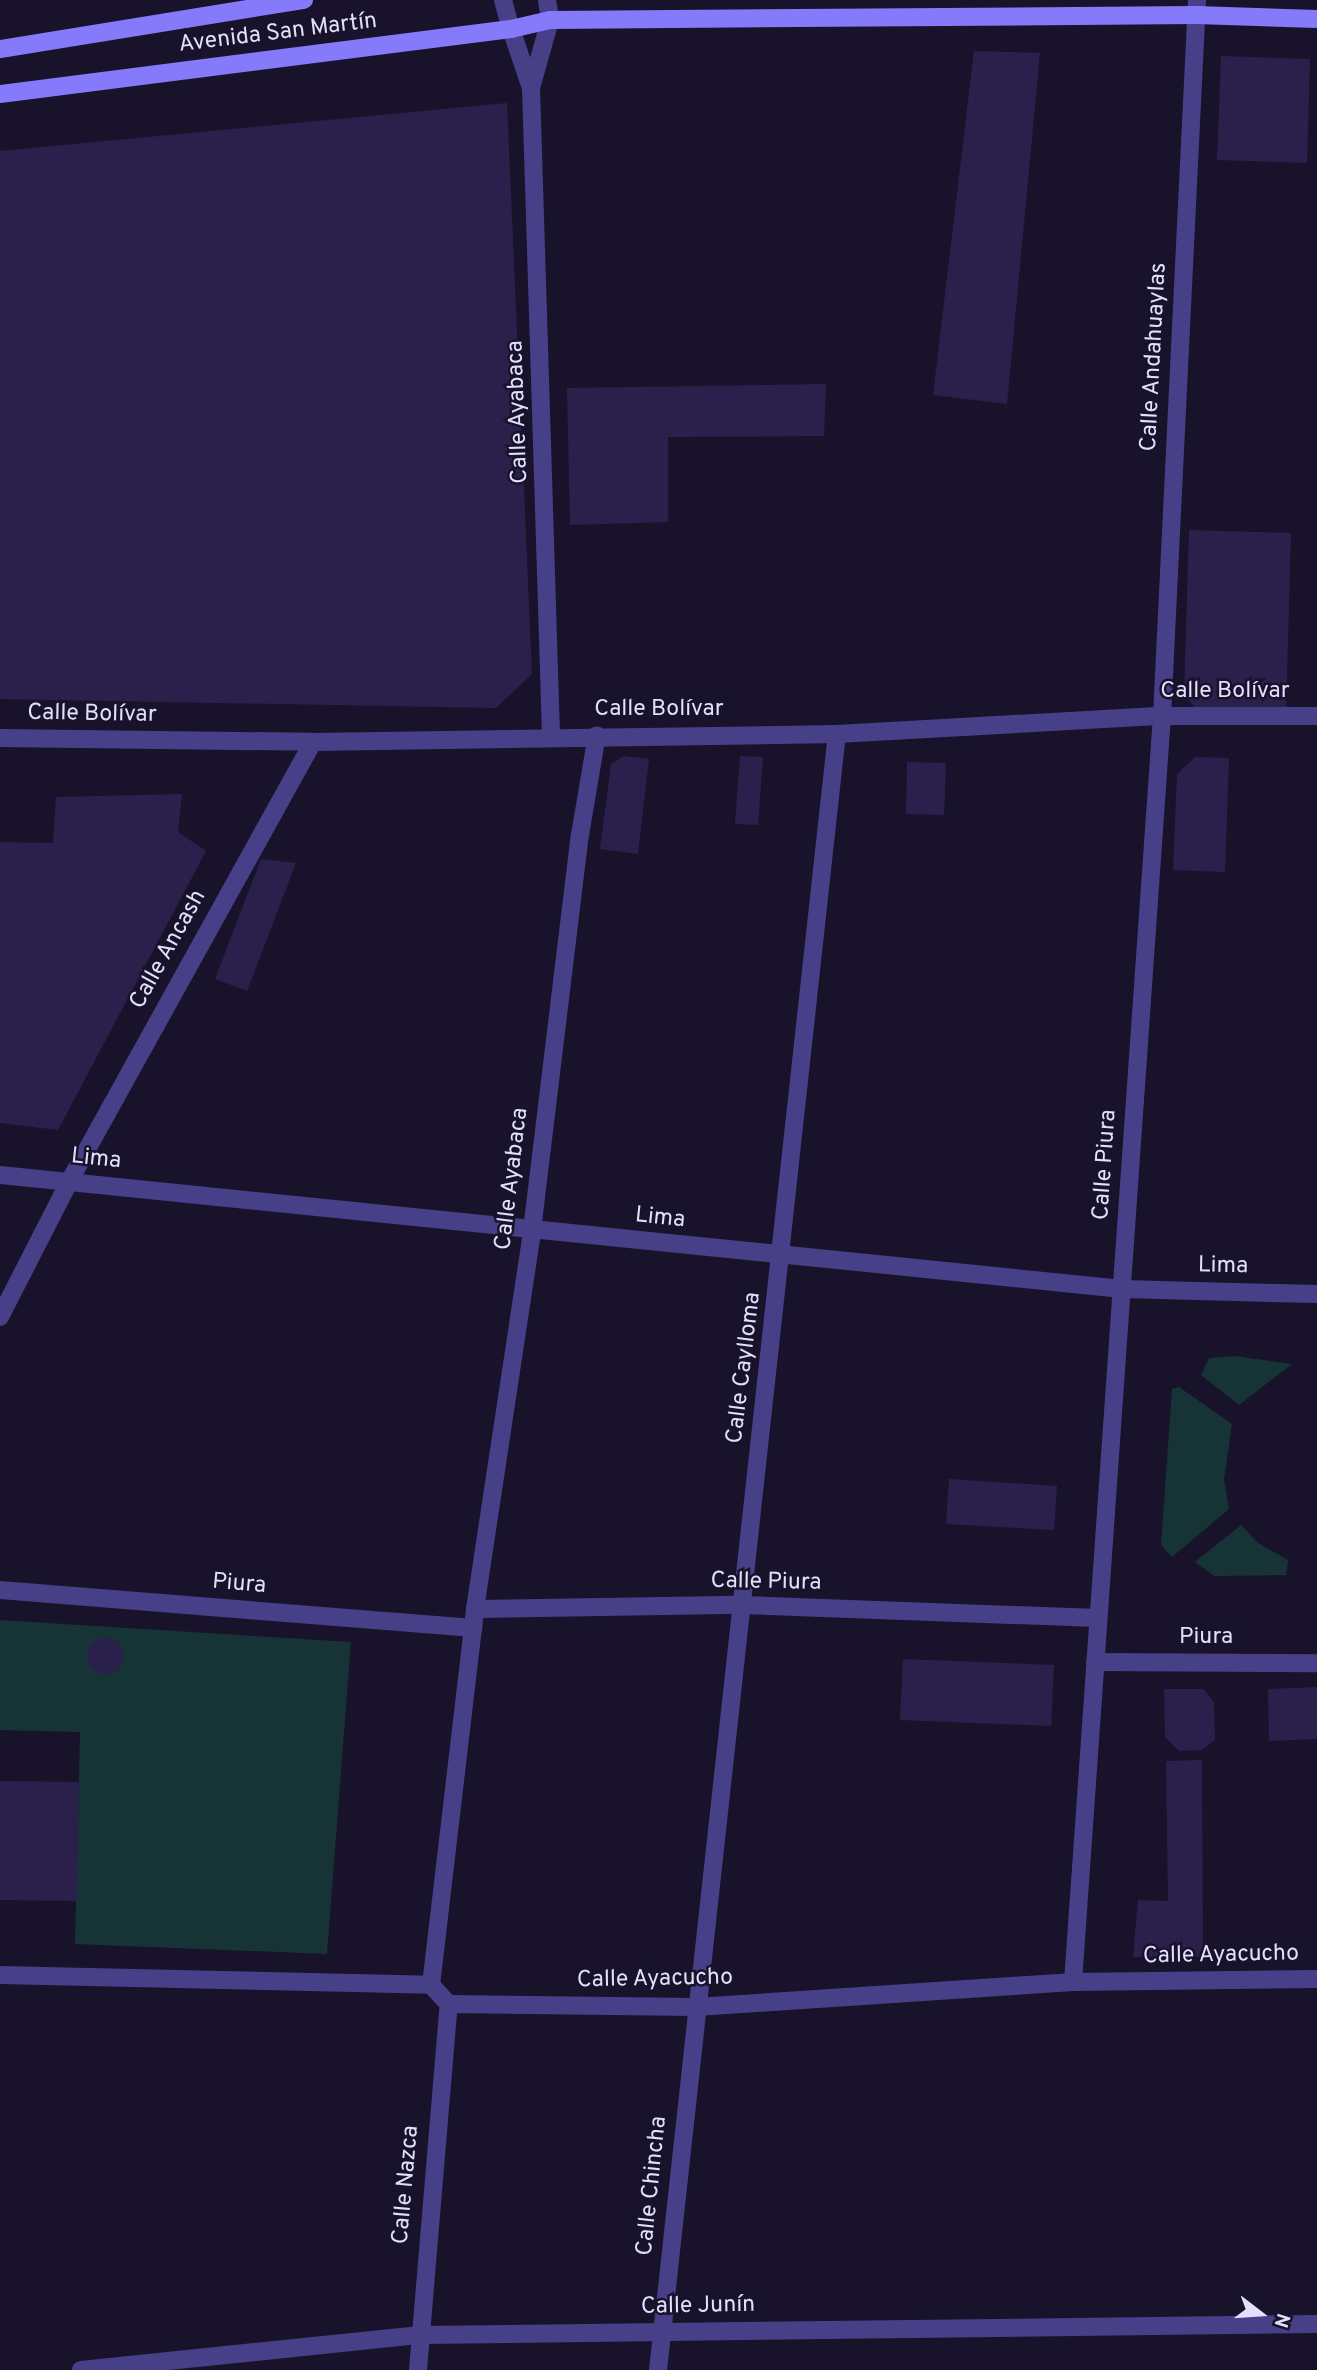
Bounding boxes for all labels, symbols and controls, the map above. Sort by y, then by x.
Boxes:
street label: Avenida San Martín [177,8,379,60]
street label: Calle Andahuaylas [1136,261,1174,453]
street label: Calle Ayabaca [503,339,535,485]
street label: Calle Bolívar [1160,678,1290,706]
street label: Calle Bolívar [594,696,724,724]
street label: Calle Bolívar [27,700,157,730]
street label: Calle Ancash [125,885,213,1015]
street label: Calle Ayabaca [491,1106,535,1252]
street label: Calle Piura [1088,1109,1124,1221]
street label: Lima [69,1144,123,1176]
street label: Lima [633,1203,687,1235]
street label: Lima [1198,1253,1248,1281]
street label: Calle Caylloma [722,1291,768,1445]
street label: Calle Piura [710,1568,822,1598]
street label: Piura [211,1569,267,1601]
street label: Piura [1179,1624,1233,1652]
street label: Calle Ayacucho [1142,1941,1300,1971]
street label: Calle Ayacucho [576,1965,734,1995]
street label: Calle Chincha [632,2115,674,2257]
street label: Calle Nazca [388,2124,426,2246]
north arrow [1226,2279,1296,2349]
street label: Calle Junín [641,2292,755,2322]
text: N [1268,2310,1295,2330]

